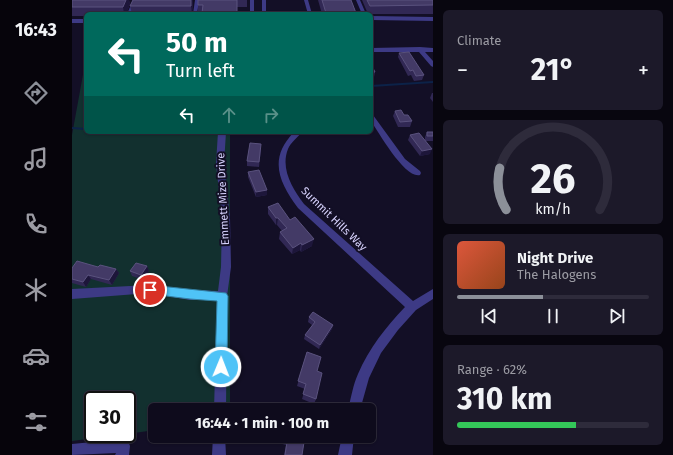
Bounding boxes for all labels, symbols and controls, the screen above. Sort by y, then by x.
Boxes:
text: 16:43 [15,19,57,41]
text: 50 m [166,26,228,59]
icon: left [100,28,152,80]
text: Climate [457,33,501,48]
text: 21° [531,52,575,88]
text: − [457,57,468,84]
text: + [638,57,649,84]
text: Turn left [166,60,235,82]
icon: directions [22,79,50,107]
icon: left [176,104,198,126]
icon: ahead [218,104,240,126]
icon: right [260,104,282,126]
icon: music [22,145,50,173]
street label: Emmett Mize Drive [214,152,232,246]
text: 26 [531,154,575,204]
street label: Summit Hills Way [298,184,370,254]
text: km/h [535,201,571,218]
icon: phone [22,210,50,238]
text: Night Drive [517,249,593,267]
text: The Halogens [517,267,596,282]
pin [133,273,167,307]
icon: climate [22,276,50,304]
icon: arrive [139,279,161,301]
icon: previous [478,305,500,327]
icon: pause [542,305,564,327]
icon: next [606,305,628,327]
icon: car [22,342,50,370]
position arrow [200,346,242,388]
text: Range · 62% [457,362,527,377]
text: 310 km [457,381,552,417]
speed limit sign: 30 [84,391,136,443]
icon: filters [22,408,50,436]
text: 16:44 · 1 min · 100 m [195,414,329,432]

